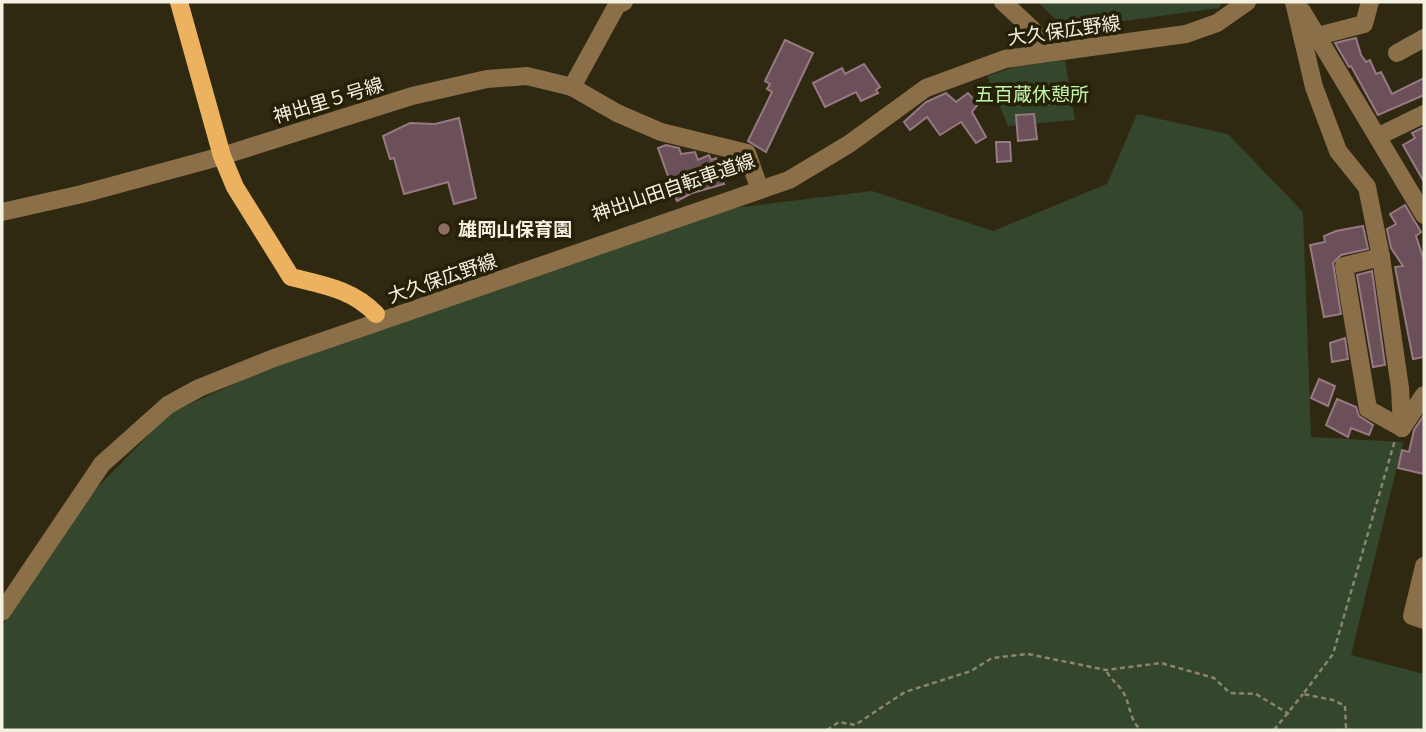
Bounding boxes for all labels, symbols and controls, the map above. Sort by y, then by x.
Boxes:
street label: 大久保広野線 [1006,11,1122,50]
street label: 神出里５号線 [270,73,386,128]
park label: 五百蔵休憩所 [975,83,1089,106]
street label: 神出山田自転車道線 [589,149,758,226]
place label: 雄岡山保育園 [458,218,572,241]
marker: 雄岡山保育園 [436,221,452,237]
street label: 大久保広野線 [385,249,500,308]

